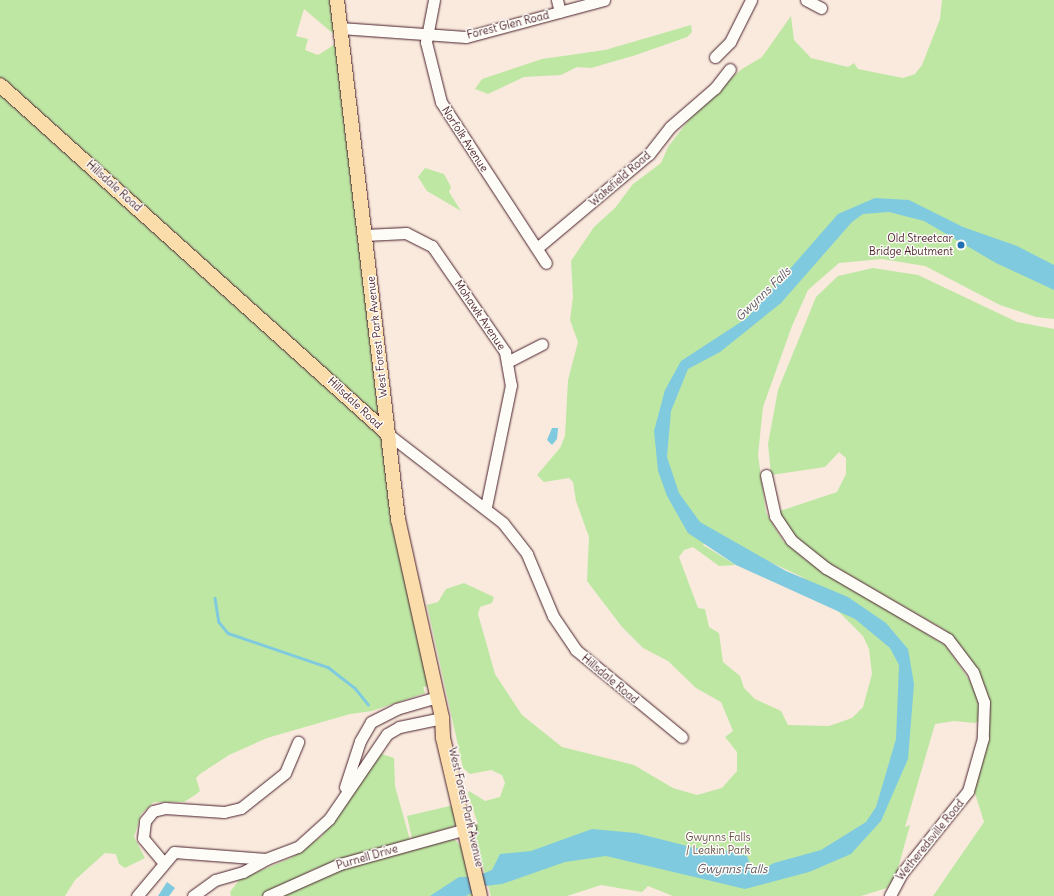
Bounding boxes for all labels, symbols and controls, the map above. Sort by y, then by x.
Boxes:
street label: Forest Glen Road [465,8,551,42]
street label: Norfolk Avenue [439,104,491,174]
street label: Wakefield Road [587,149,653,209]
street label: Hillsdale Road [84,158,144,214]
place label: Old Streetcar Bridge Abutment [869,232,953,258]
marker: Old Streetcar Bridge Abutment [956,240,966,250]
water label: Gwynns Falls [732,264,794,324]
street label: West Forest Park Avenue [364,275,390,399]
street label: Mohawk Avenue [452,278,508,352]
street label: Hillsdale Road [325,374,385,432]
street label: Hillsdale Road [579,651,641,707]
street label: West Forest Park Avenue [446,746,486,868]
street label: Wetheredsville Road [893,797,967,883]
park label: Gwynns Falls / Leakin Park [685,831,751,857]
street label: Purnell Drive [335,842,399,872]
water label: Gwynns Falls [696,862,768,876]

